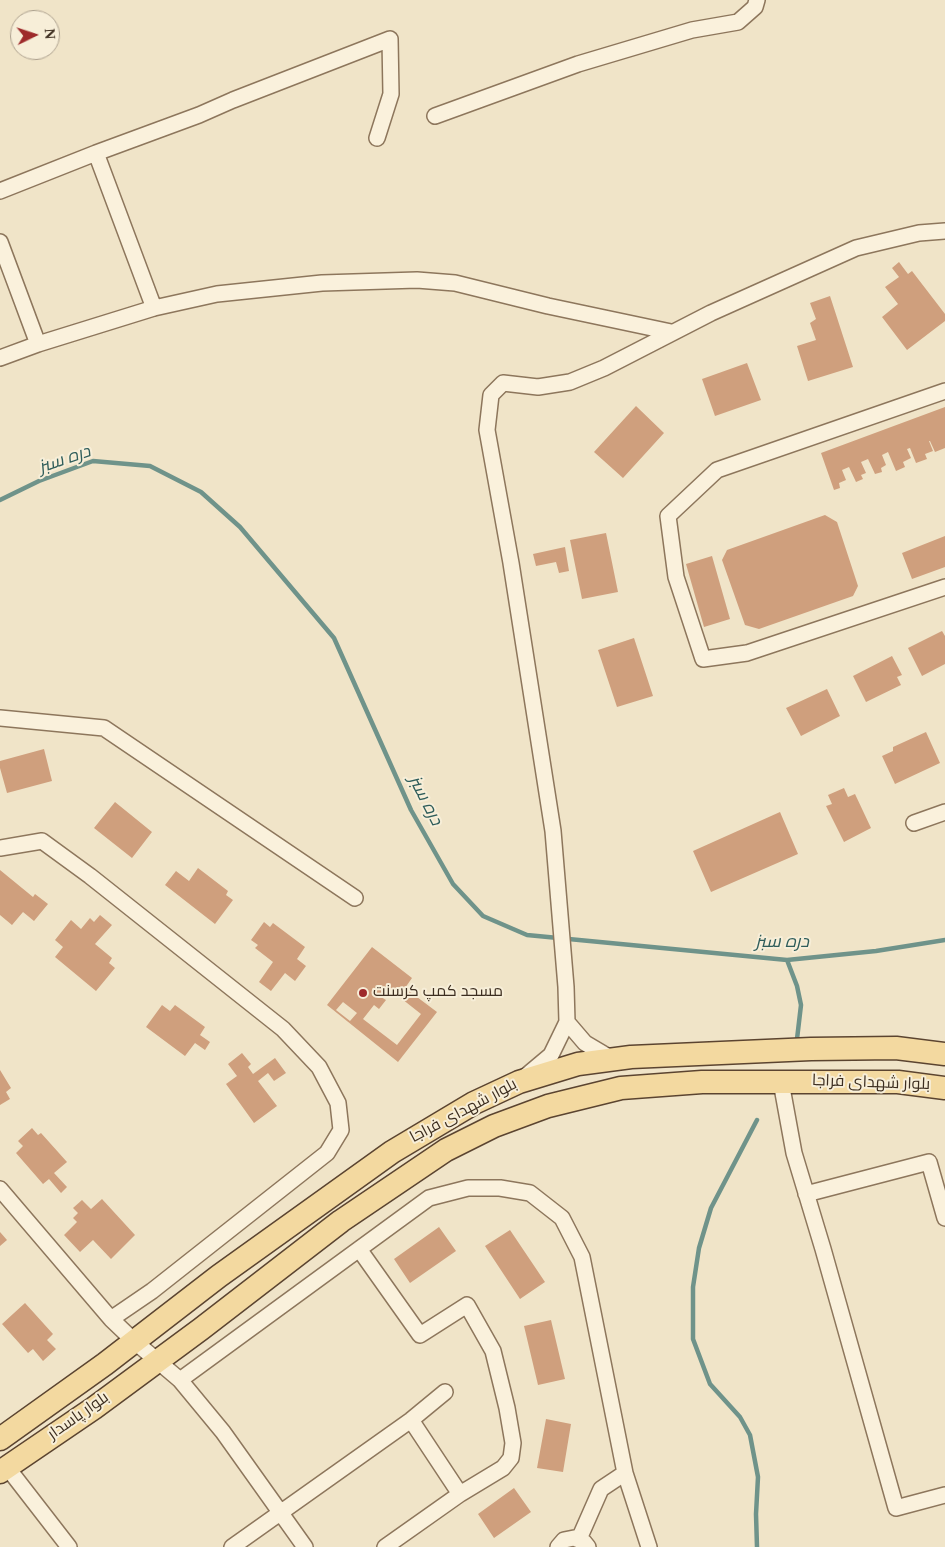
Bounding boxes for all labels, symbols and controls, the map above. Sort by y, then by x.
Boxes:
north arrow [10,10,60,60]
text: N [39,28,60,40]
water label: دره سبز [36,442,94,480]
water label: دره سبز [402,772,446,830]
water label: دره سبز [755,932,809,954]
place label: مسجد کمپ کرسنت [373,983,503,1003]
marker: مسجد کمپ کرسنت [357,987,369,999]
street label: بلوار شهدای فراجا [812,1072,930,1096]
street label: بلوار شهدای فراجا [407,1076,521,1148]
street label: بلوار پاسدار [45,1389,113,1445]

